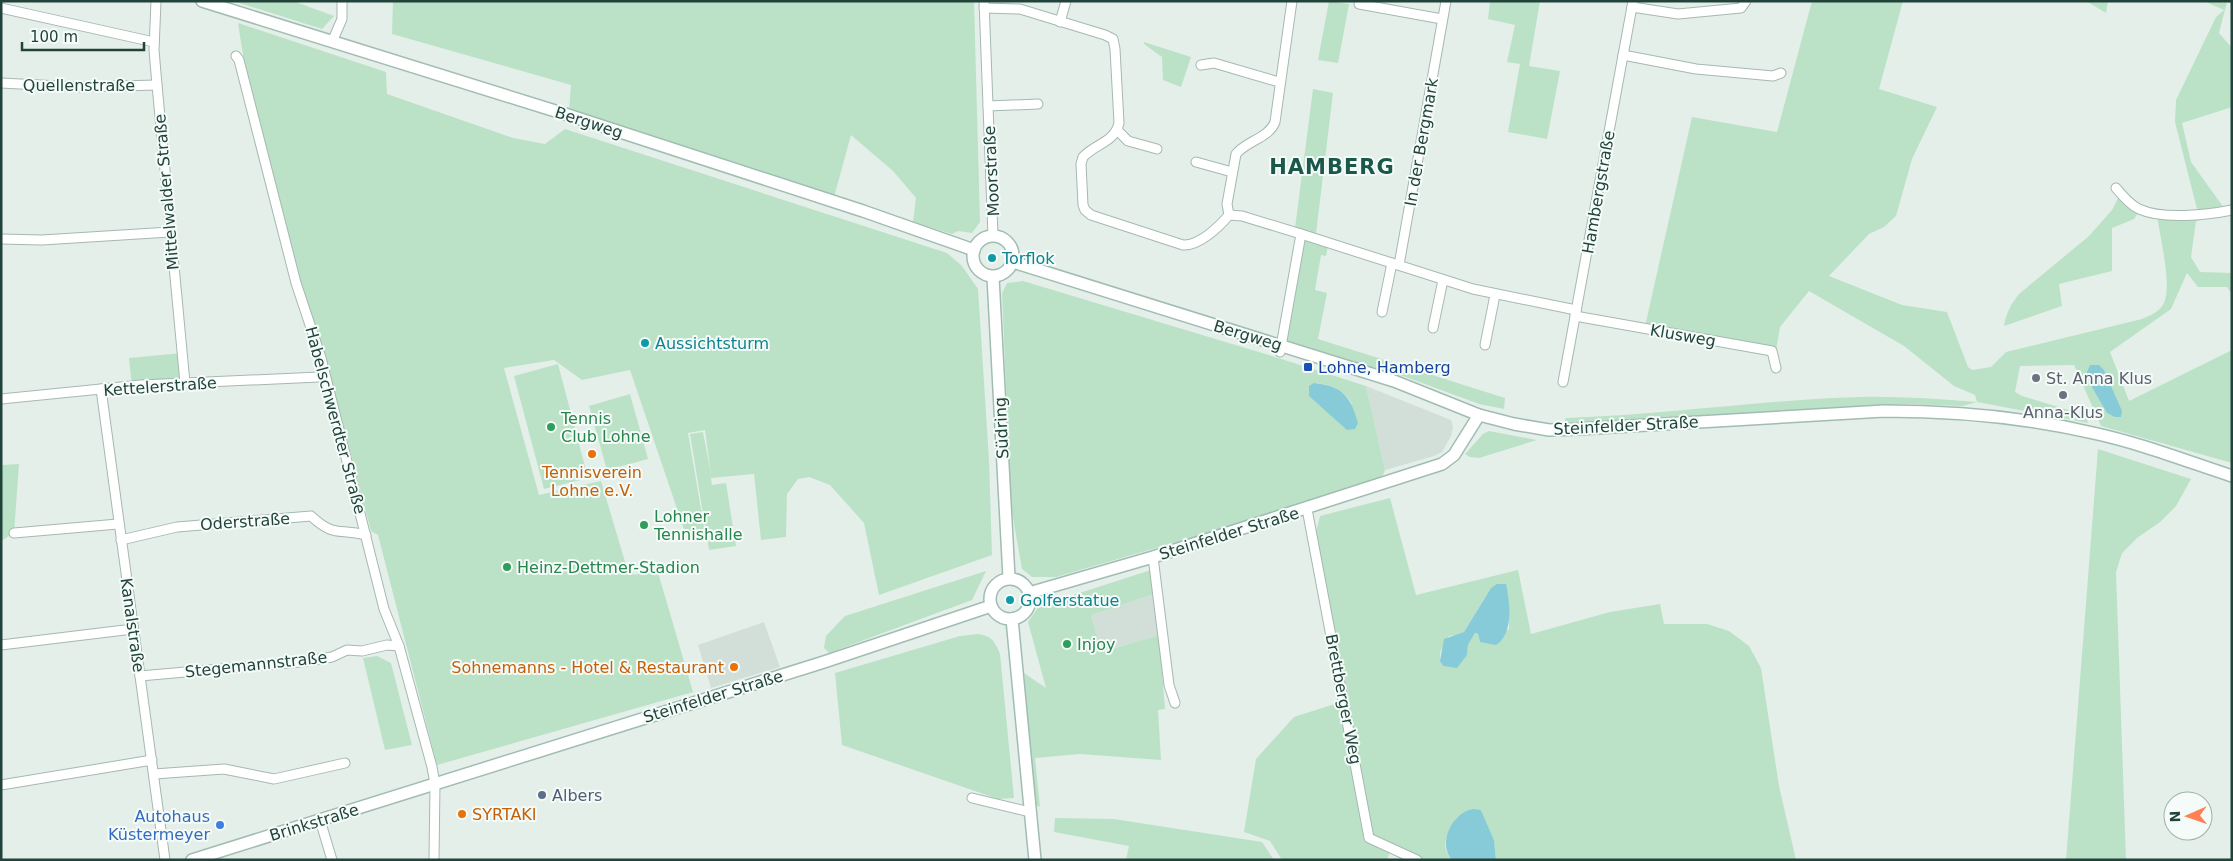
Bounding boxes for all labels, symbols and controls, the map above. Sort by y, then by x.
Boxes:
scale bar [22,20,145,52]
text: 100 m [30,28,78,46]
street label: Quellenstraße [23,76,135,95]
street label: In der Bergmark [1401,76,1442,208]
street label: Bergweg [552,103,625,142]
street label: Mittelwalder Straße [150,113,183,271]
street label: Moorstraße [980,125,1003,217]
street label: Hambergstraße [1578,129,1619,255]
district label: HAMBERG [1269,155,1395,179]
place label: Torflok [1001,249,1055,268]
marker: Torflok [986,252,998,264]
street label: Bergweg [1211,316,1284,355]
street label: Klusweg [1649,320,1717,351]
street label: Habelschwerdter Straße [301,324,370,516]
place label: Aussichtsturm [655,334,769,353]
marker: Aussichtsturm [639,337,651,349]
place label: Lohne, Hamberg [1318,358,1451,377]
marker: Lohne, Hamberg [1302,361,1314,373]
place label: St. Anna Klus [2046,369,2152,388]
marker: St. Anna Klus [2030,372,2042,384]
street label: Kettelerstraße [103,373,217,400]
marker: Anna-Klus [2057,389,2069,401]
street label: Südring [990,397,1013,459]
place label: Anna-Klus [2023,403,2103,422]
place label: Tennis Club Lohne [560,409,651,446]
street label: Steinfelder Straße [1553,412,1699,439]
marker: Tennis Club Lohne [545,421,557,433]
marker: Tennisverein Lohne e.V. [586,448,598,460]
place label: Tennisverein Lohne e.V. [541,463,642,500]
street label: Steinfelder Straße [1157,503,1301,564]
place label: Lohner Tennishalle [653,507,743,544]
street label: Oderstraße [199,509,291,534]
marker: Lohner Tennishalle [638,519,650,531]
place label: Heinz-Dettmer-Stadion [517,558,700,577]
marker: Heinz-Dettmer-Stadion [501,561,513,573]
street label: Kanalstraße [116,577,149,674]
place label: Golferstatue [1020,591,1119,610]
marker: Golferstatue [1004,594,1016,606]
street label: Brettberger Weg [1322,632,1365,766]
place label: Injoy [1077,635,1116,654]
marker: Injoy [1061,638,1073,650]
street label: Stegemannstraße [184,648,328,681]
place label: Sohnemanns - Hotel & Restaurant [451,658,724,677]
marker: Sohnemanns - Hotel & Restaurant [728,661,740,673]
street label: Steinfelder Straße [641,666,785,727]
place label: Albers [552,786,602,805]
marker: Albers [536,789,548,801]
north arrow [2163,791,2213,841]
street label: Brinkstraße [267,800,361,845]
place label: SYRTAKI [472,805,537,824]
place label: Autohaus Küstermeyer [108,807,210,844]
marker: SYRTAKI [456,808,468,820]
text: N [2167,810,2183,823]
marker: Autohaus Küstermeyer [214,819,226,831]

